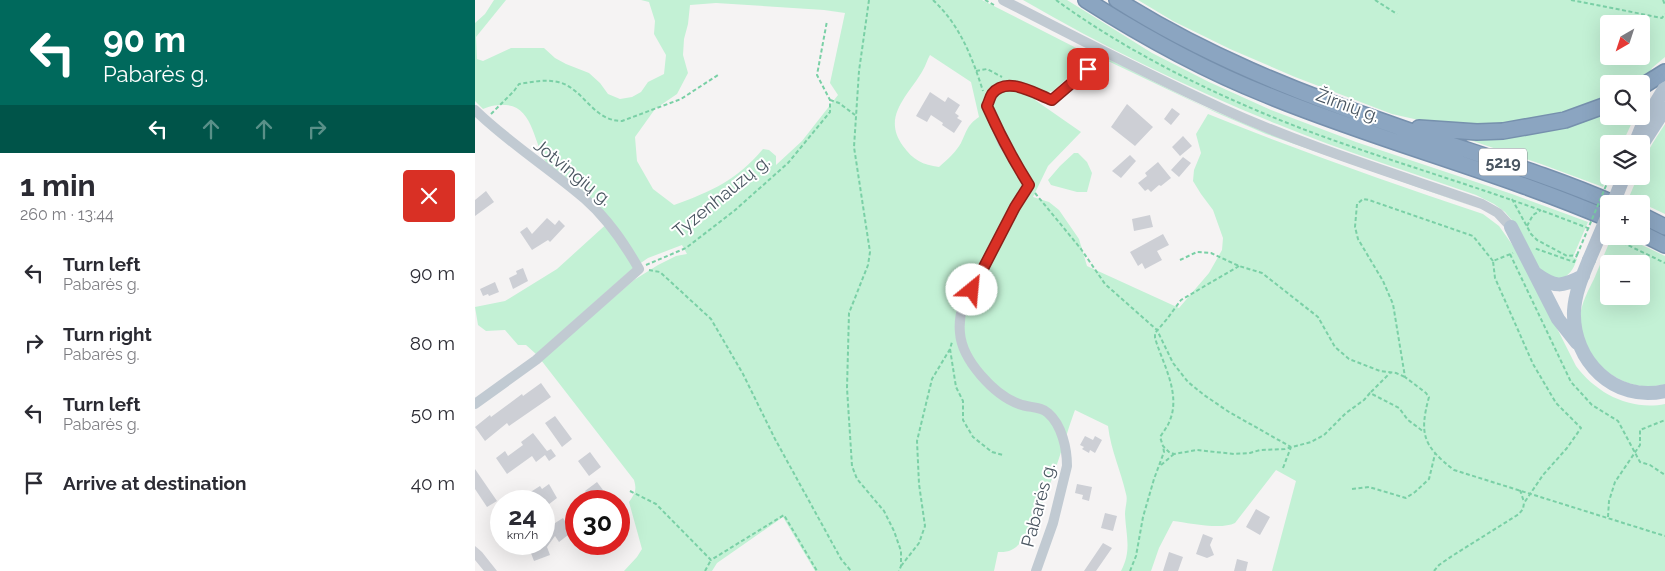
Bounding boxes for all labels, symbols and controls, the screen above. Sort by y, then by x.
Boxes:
north arrow [1600,15,1650,65]
map controls [1600,15,1650,305]
text: 90 m [103,19,186,60]
icon: left [20,20,85,85]
pin [1067,48,1109,90]
icon: arrive [1074,55,1102,83]
text: Pabarės g. [103,61,208,87]
button: search [1600,75,1650,125]
street label: Žirnių g. [1313,83,1383,126]
icon: left [144,115,172,143]
icon: ahead [197,115,225,143]
icon: ahead [250,115,278,143]
icon: right [303,115,331,143]
street label: Jotvingių g. [530,134,616,210]
button: layers [1600,135,1650,185]
road number: 5219 [1479,148,1527,176]
street label: Tyzenhauzų g. [668,151,774,241]
text: 1 min [20,168,96,203]
button: close [403,170,455,222]
button: + [1600,195,1650,245]
text: 260 m · 13:44 [20,205,114,224]
text: Turn left [63,253,140,275]
button: − [1600,255,1650,305]
icon: left [20,259,48,287]
text: 90 m [410,262,455,284]
position arrow [945,263,997,315]
text: Pabarės g. [63,275,140,294]
text: Turn right [63,323,152,345]
icon: right [20,329,48,357]
text: 80 m [410,332,455,354]
text: Pabarės g. [63,345,140,364]
text: Turn left [63,393,140,415]
icon: left [20,399,48,427]
text: 50 m [411,402,455,424]
text: Pabarės g. [63,415,140,434]
street label: Pabarės g. [1017,461,1059,549]
icon: arrive [20,469,48,497]
text: Arrive at destination [63,472,247,494]
text: 40 m [411,472,455,494]
speed limit sign: 30 [565,490,630,555]
text: 24 [508,501,537,531]
text: km/h [507,528,538,542]

